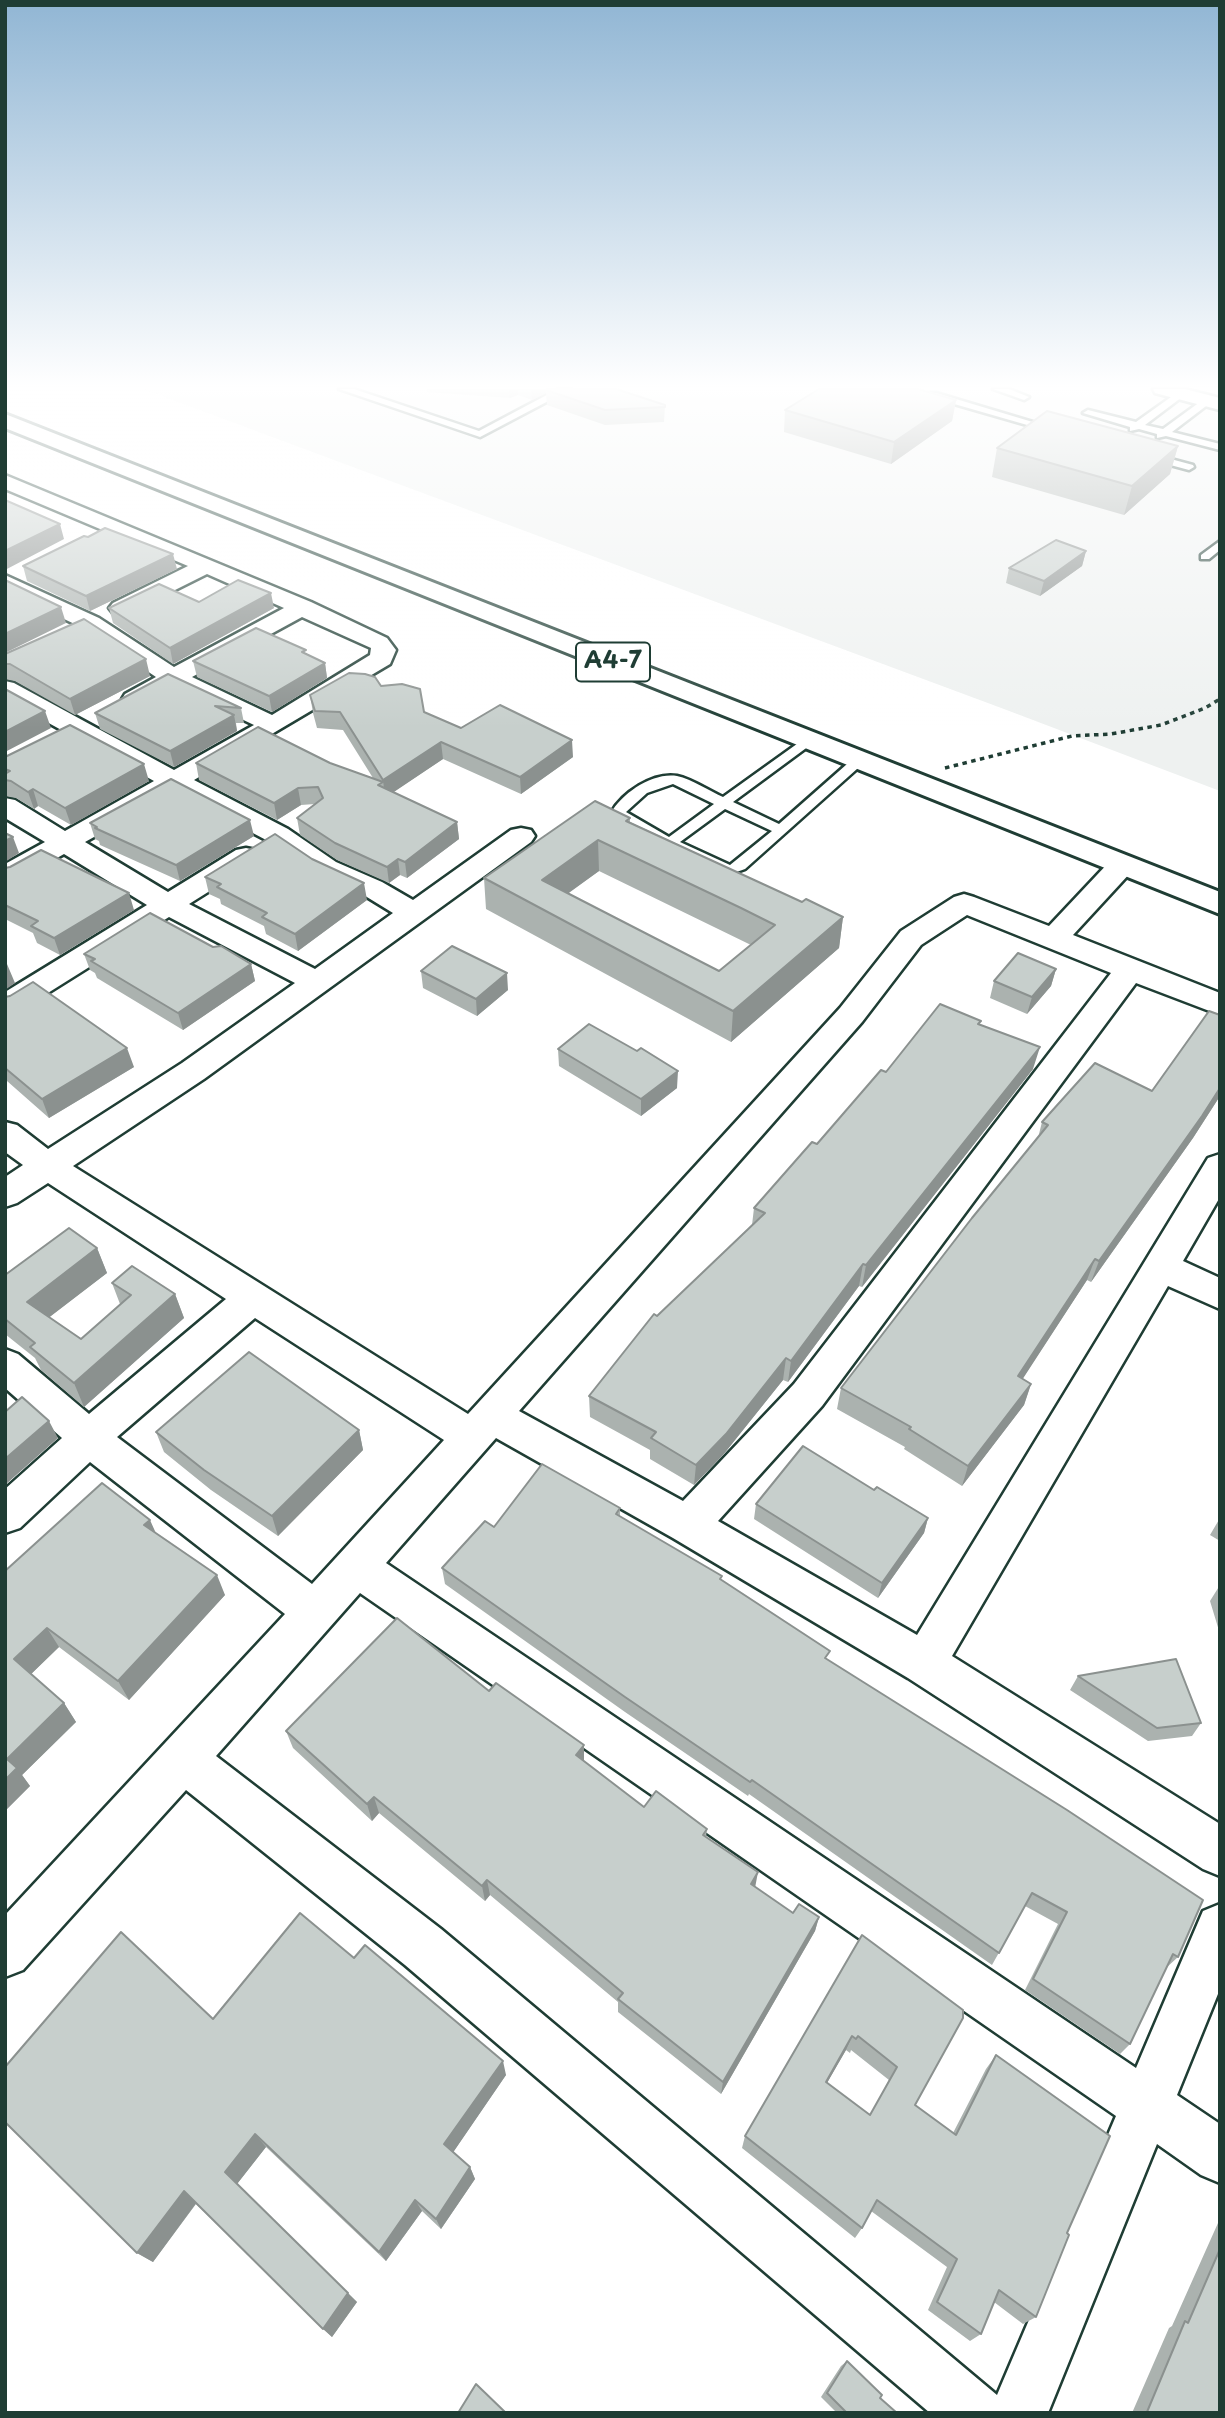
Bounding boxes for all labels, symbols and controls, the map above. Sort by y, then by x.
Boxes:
road number: A4-7 [576,642,650,682]

